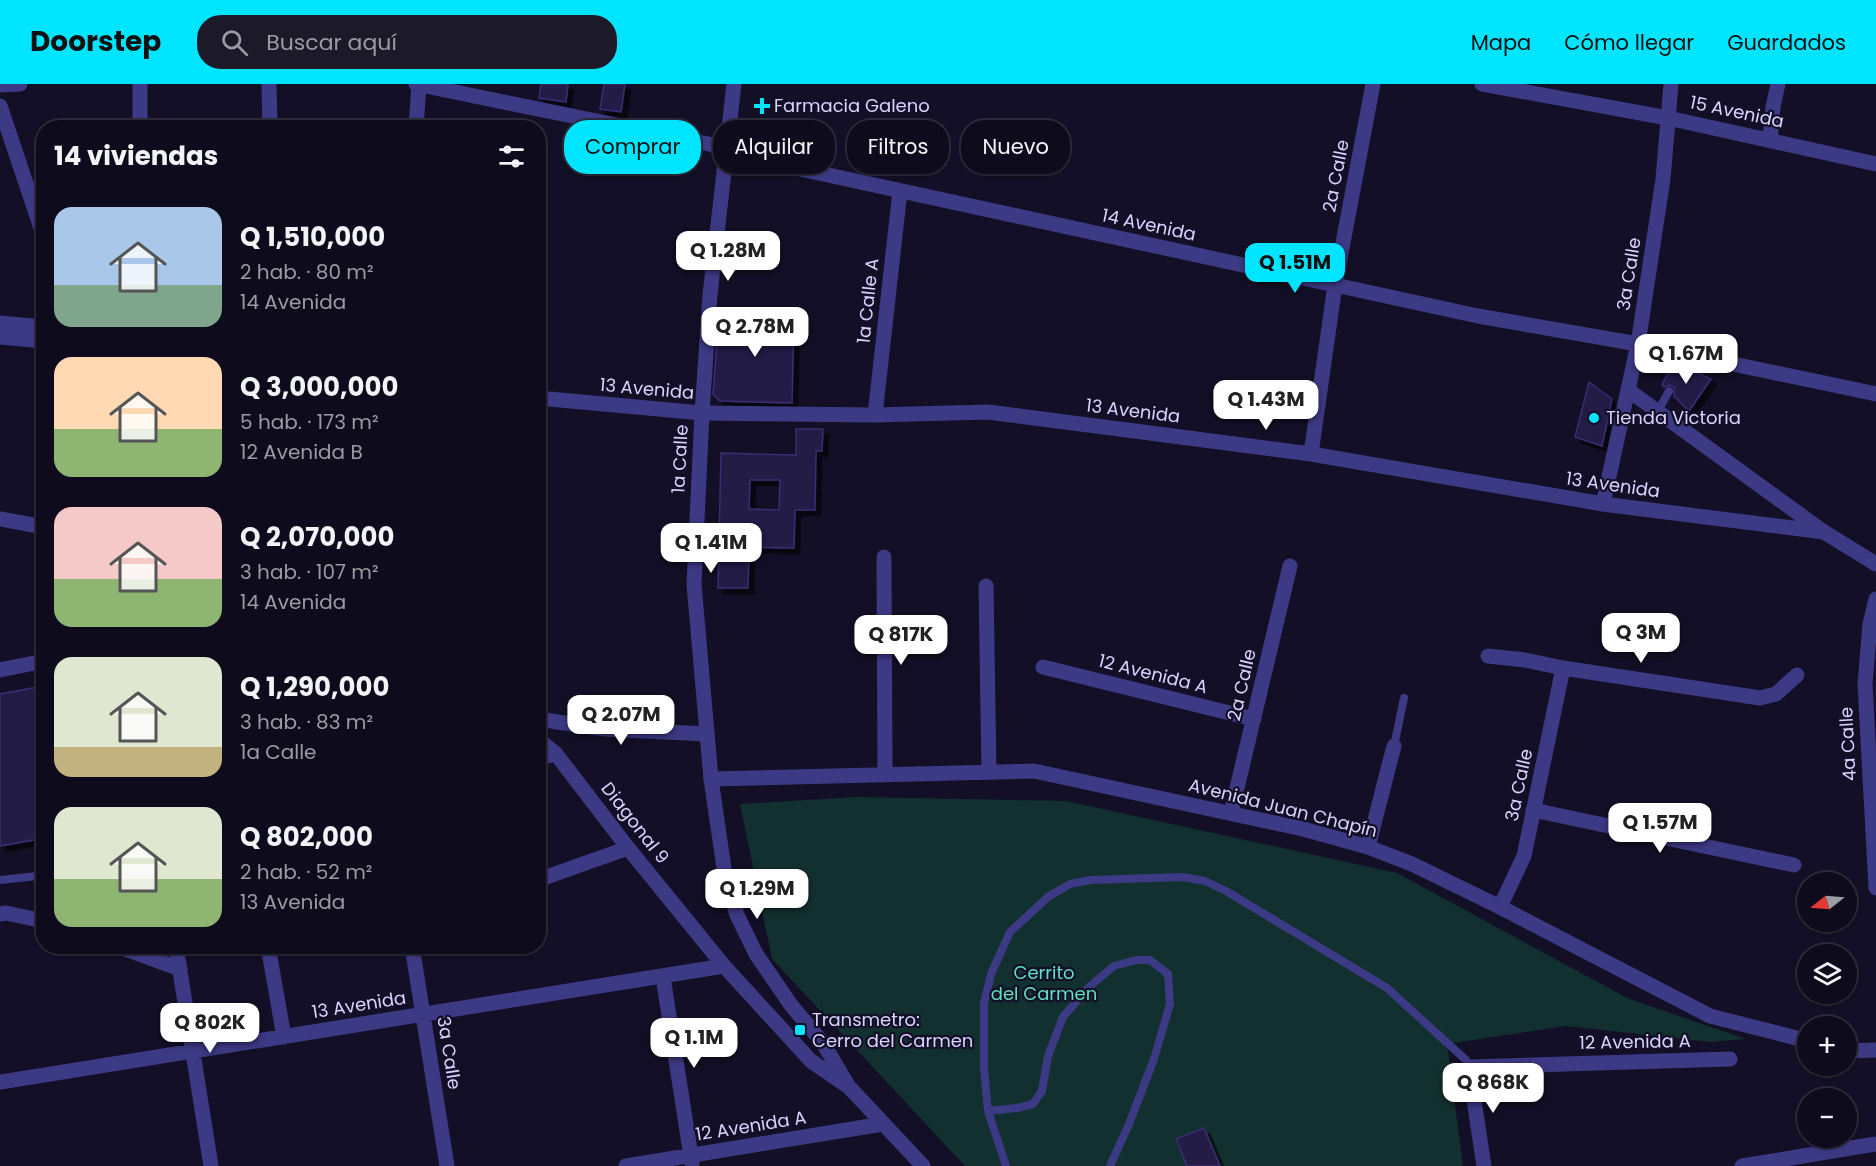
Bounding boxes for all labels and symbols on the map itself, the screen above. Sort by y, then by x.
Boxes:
street label: 15 Avenida [1688,89,1786,134]
place label: Farmacia Galeno [774,93,930,118]
marker: Farmacia Galeno [755,99,769,113]
street label: 2a Calle [1316,137,1355,214]
street label: 14 Avenida [1100,202,1198,247]
pin: Q 1.28M [673,231,783,282]
street label: 3a Calle [1610,236,1647,312]
pin: Q 1.51M [1240,243,1350,294]
street label: 1a Calle A [851,257,884,345]
pin: Q 2.78M [700,307,810,358]
pin: Q 1.67M [1631,334,1741,385]
street label: 13 Avenida [599,372,695,405]
pin: Q 1.43M [1211,380,1321,431]
street label: 13 Avenida [1084,392,1182,429]
place label: Tienda Victoria [1606,405,1741,430]
marker: Tienda Victoria [1587,411,1601,425]
street label: 1a Calle [665,424,694,494]
street label: 13 Avenida [1564,466,1662,503]
pin: Q 1.41M [656,523,766,574]
pin: Q 3M [1605,613,1677,664]
pin: Q 817K [852,615,950,666]
street label: 2a Calle [1221,646,1262,723]
street label: 12 Avenida A [1096,648,1210,699]
pin: Q 2.07M [566,695,676,746]
street label: 4a Calle [1833,706,1862,782]
street label: 3a Calle [1499,746,1538,824]
street label: Avenida Juan Chapín [1186,772,1380,843]
street label: Diagonal 9 [596,777,675,869]
pin: Q 1.57M [1605,803,1715,854]
pin: Q 1.29M [702,869,812,920]
north arrow [1797,872,1857,932]
park label: Cerrito del Carmen [991,960,1097,1006]
street label: 13 Avenida [310,985,408,1024]
pin: Q 802K [161,1003,259,1054]
place label: Transmetro: Cerro del Carmen [812,1007,973,1053]
street label: 3a Calle [431,1015,468,1091]
pin: Q 1.1M [645,1018,743,1069]
marker: Transmetro: Cerro del Carmen [793,1023,807,1037]
street label: 12 Avenida A [1579,1028,1691,1055]
pin: Q 868K [1444,1063,1542,1114]
street label: 12 Avenida A [694,1104,808,1147]

